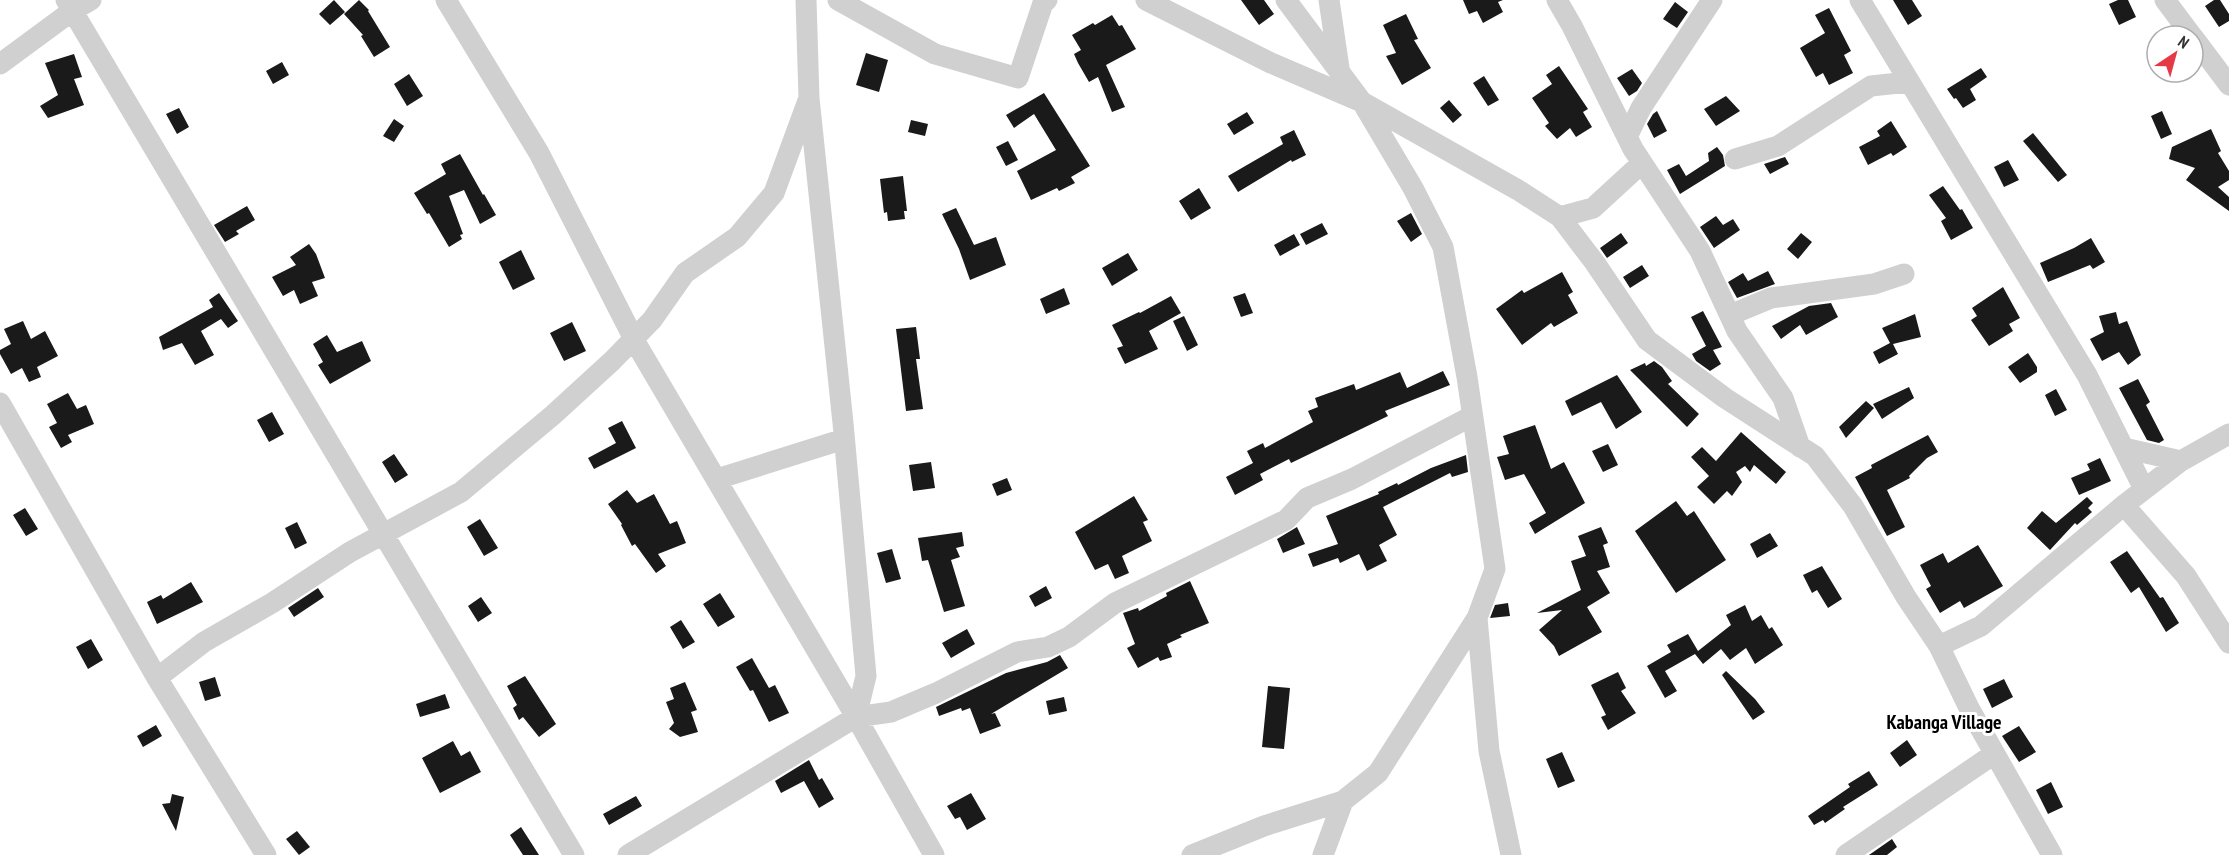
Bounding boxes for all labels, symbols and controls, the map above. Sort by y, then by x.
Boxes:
north arrow [2145,24,2205,84]
text: N [2174,31,2193,52]
district label: Kabanga Village [1886,709,2002,735]

